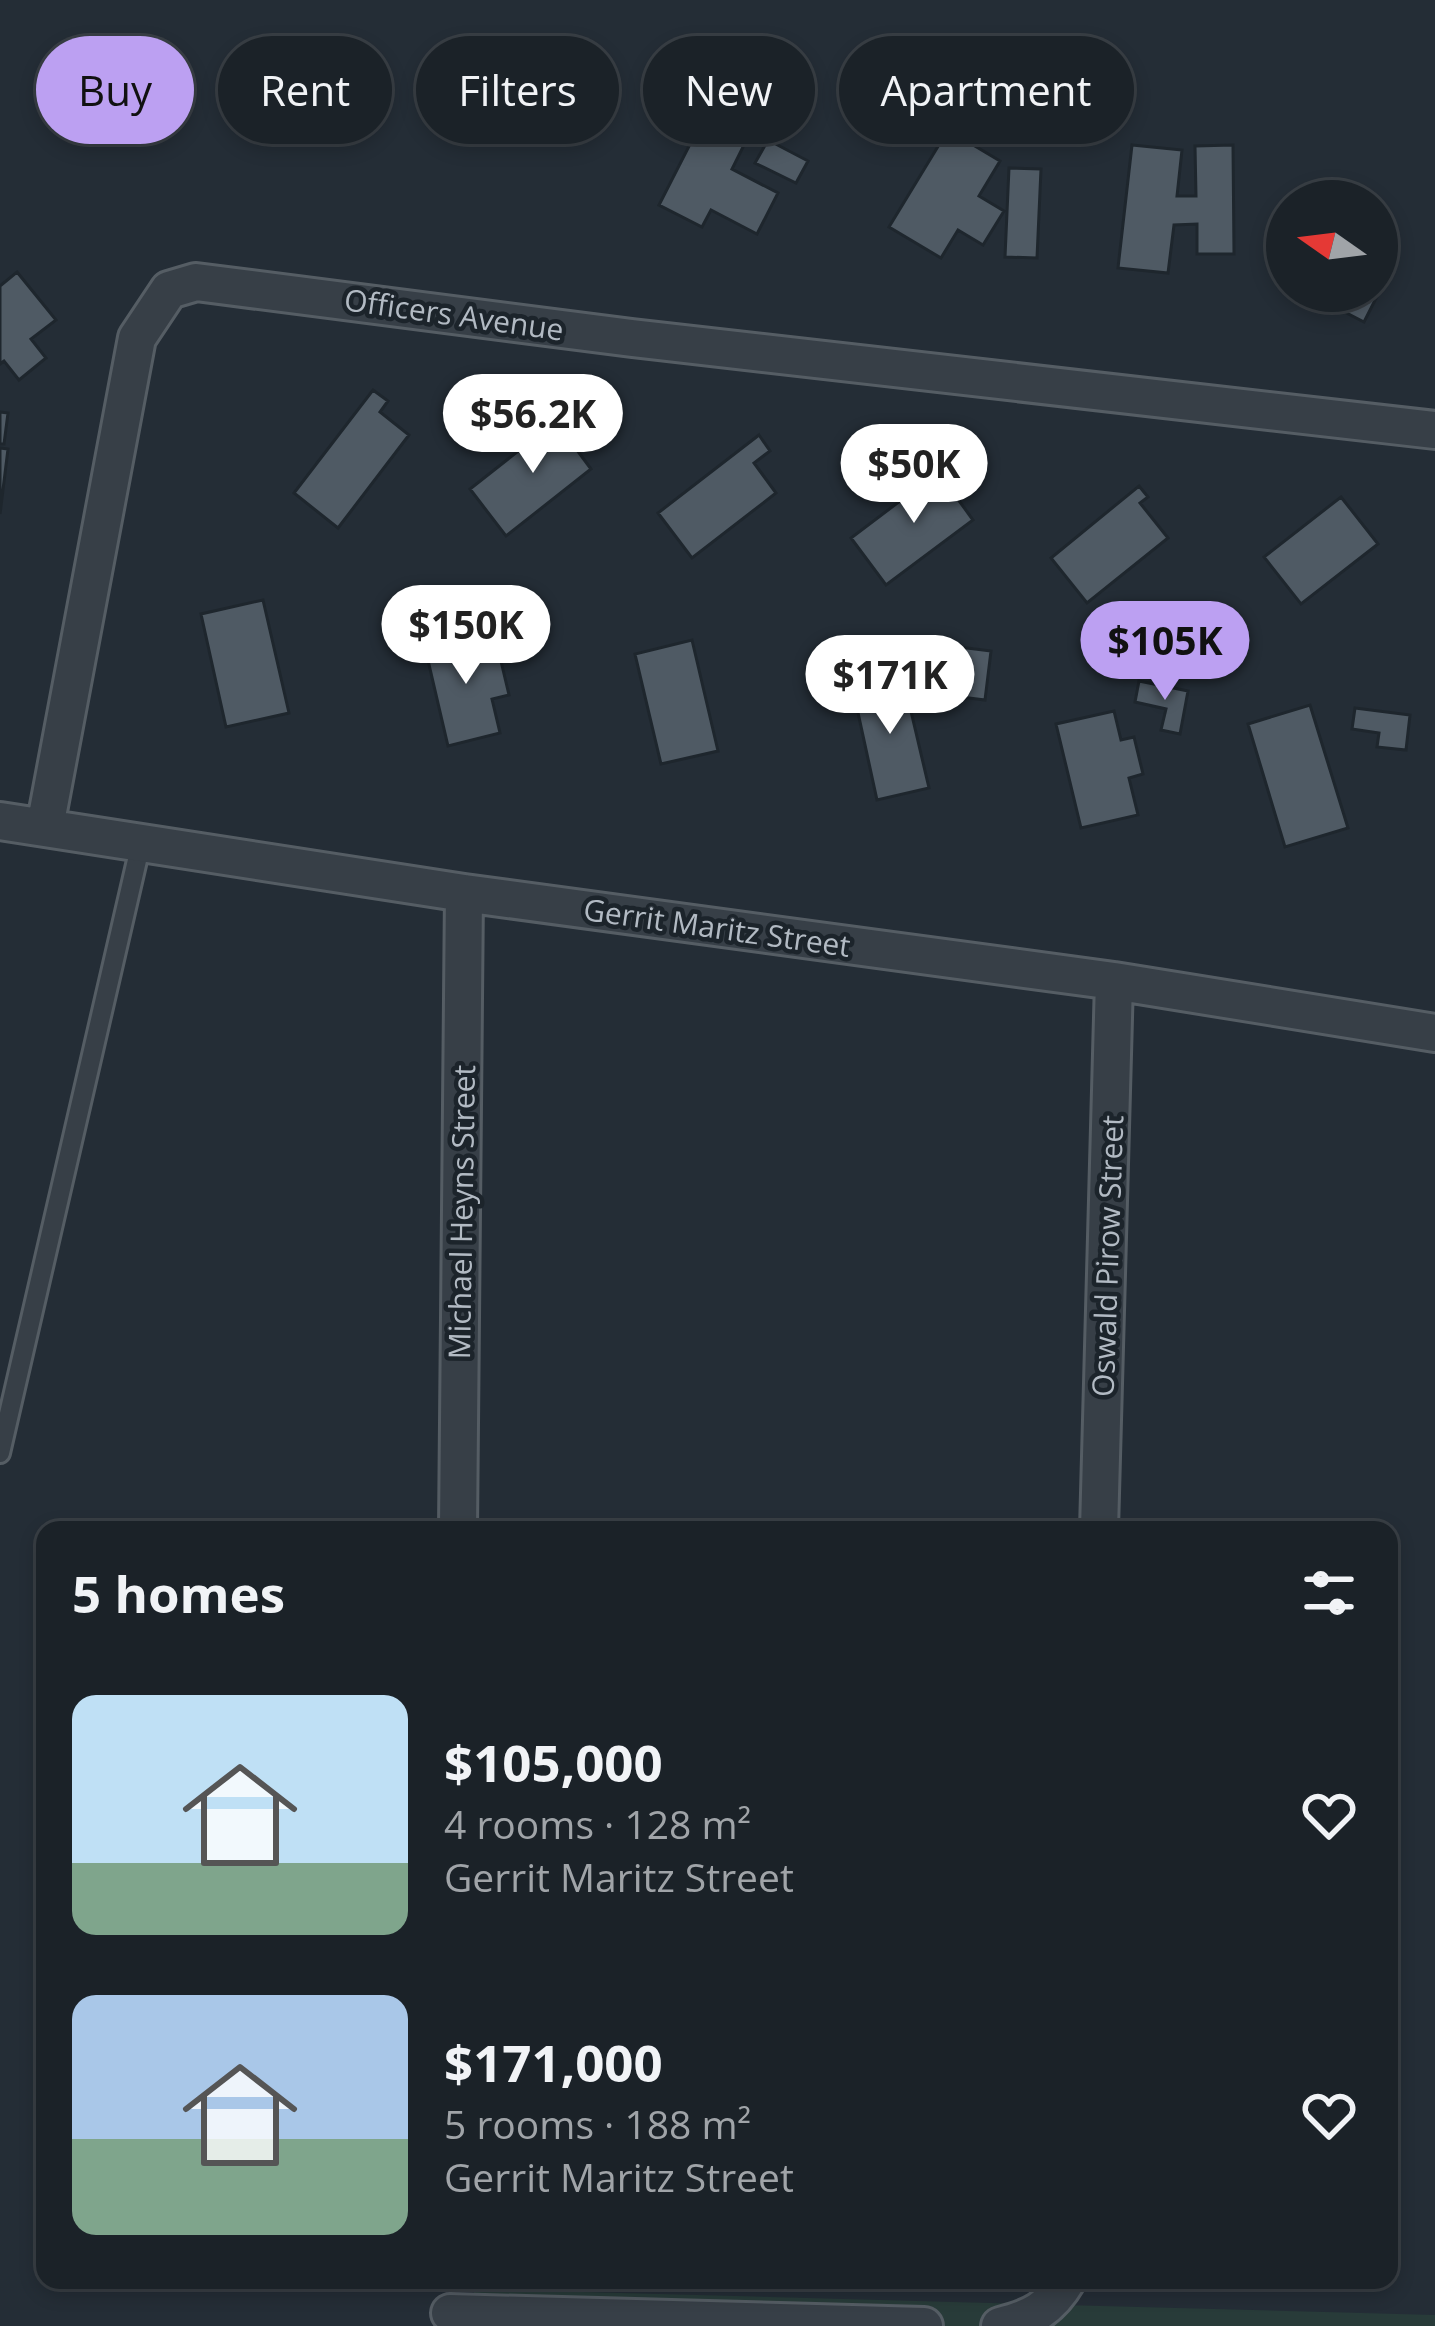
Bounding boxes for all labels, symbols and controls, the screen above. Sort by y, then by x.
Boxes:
chip: Buy [36,36,194,144]
chip: Rent [218,36,392,144]
chip: Filters [416,36,619,144]
chip: New [643,36,815,144]
chip: Apartment [839,36,1134,144]
north arrow [1266,180,1398,312]
map controls [1266,180,1398,312]
street label: Officers Avenue [342,278,566,350]
pin: $56.2K [435,374,631,476]
text: $56.2K [470,386,596,439]
pin: $50K [843,424,985,526]
text: $50K [868,436,960,489]
pin: $150K [382,585,550,687]
text: $150K [408,597,524,650]
pin: $105K [1081,601,1249,703]
text: $105K [1107,613,1223,666]
pin: $171K [806,635,974,737]
text: $171K [832,647,948,700]
street label: Gerrit Maritz Street [581,888,853,966]
street label: Michael Heyns Street [438,1064,484,1360]
street label: Oswald Pirow Street [1082,1114,1132,1398]
text: 5 homes [72,1558,285,1628]
icon: filters [1296,1560,1362,1626]
text: $105,000 [444,1727,663,1797]
icon: home [168,1743,312,1887]
icon: heart [1296,1782,1362,1848]
text: 4 rooms · 128 m² [444,1797,751,1850]
text: Gerrit Maritz Street [444,1850,794,1903]
text: $171,000 [444,2027,663,2097]
icon: home [168,2043,312,2187]
icon: heart [1296,2082,1362,2148]
text: 5 rooms · 188 m² [444,2097,751,2150]
text: Gerrit Maritz Street [444,2150,794,2203]

